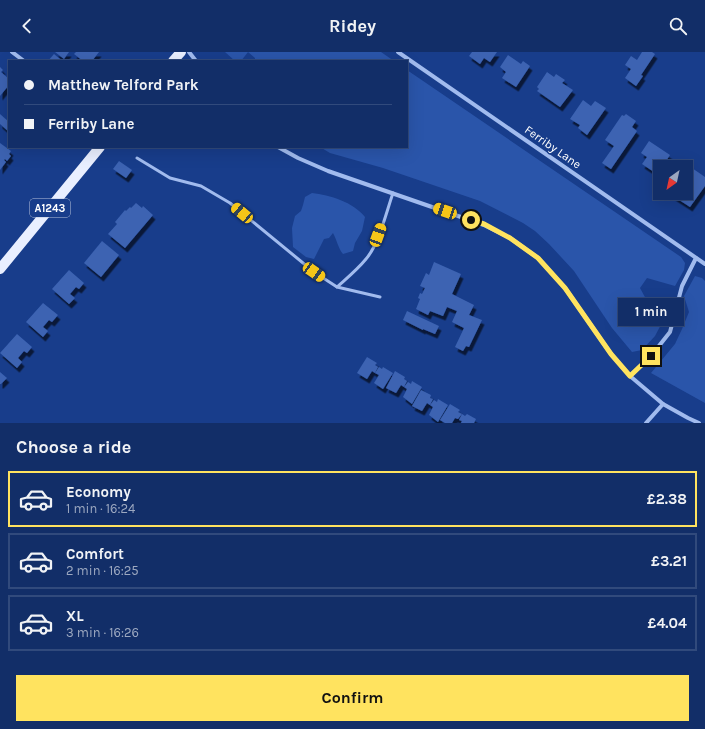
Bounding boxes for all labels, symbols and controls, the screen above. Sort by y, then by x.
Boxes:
icon: back [16,15,38,37]
text: Ridey [329,15,376,37]
icon: search [667,15,689,37]
text: Matthew Telford Park [48,76,199,94]
text: Ferriby Lane [48,115,134,133]
street label: Ferriby Lane [522,122,584,172]
north arrow [653,160,693,200]
map controls [653,160,693,200]
road number: A1243 [30,199,70,217]
car [229,201,255,225]
car [432,201,458,221]
route start [462,211,480,229]
car [368,222,388,248]
car [301,260,327,284]
callout: 1 min [618,298,684,326]
text: 1 min [635,304,667,319]
route end [642,347,660,365]
text: Choose a ride [16,436,131,458]
icon: car [18,481,54,517]
text: Economy [66,483,131,501]
text: £2.38 [647,490,687,508]
text: 1 min · 16:24 [66,501,135,516]
icon: car [18,543,54,579]
text: Comfort [66,545,124,563]
text: £3.21 [651,552,687,570]
text: 2 min · 16:25 [66,563,139,578]
icon: car [18,605,54,641]
text: XL [66,607,84,625]
text: £4.04 [647,614,687,632]
text: 3 min · 16:26 [66,625,139,640]
button: Confirm [16,675,689,721]

